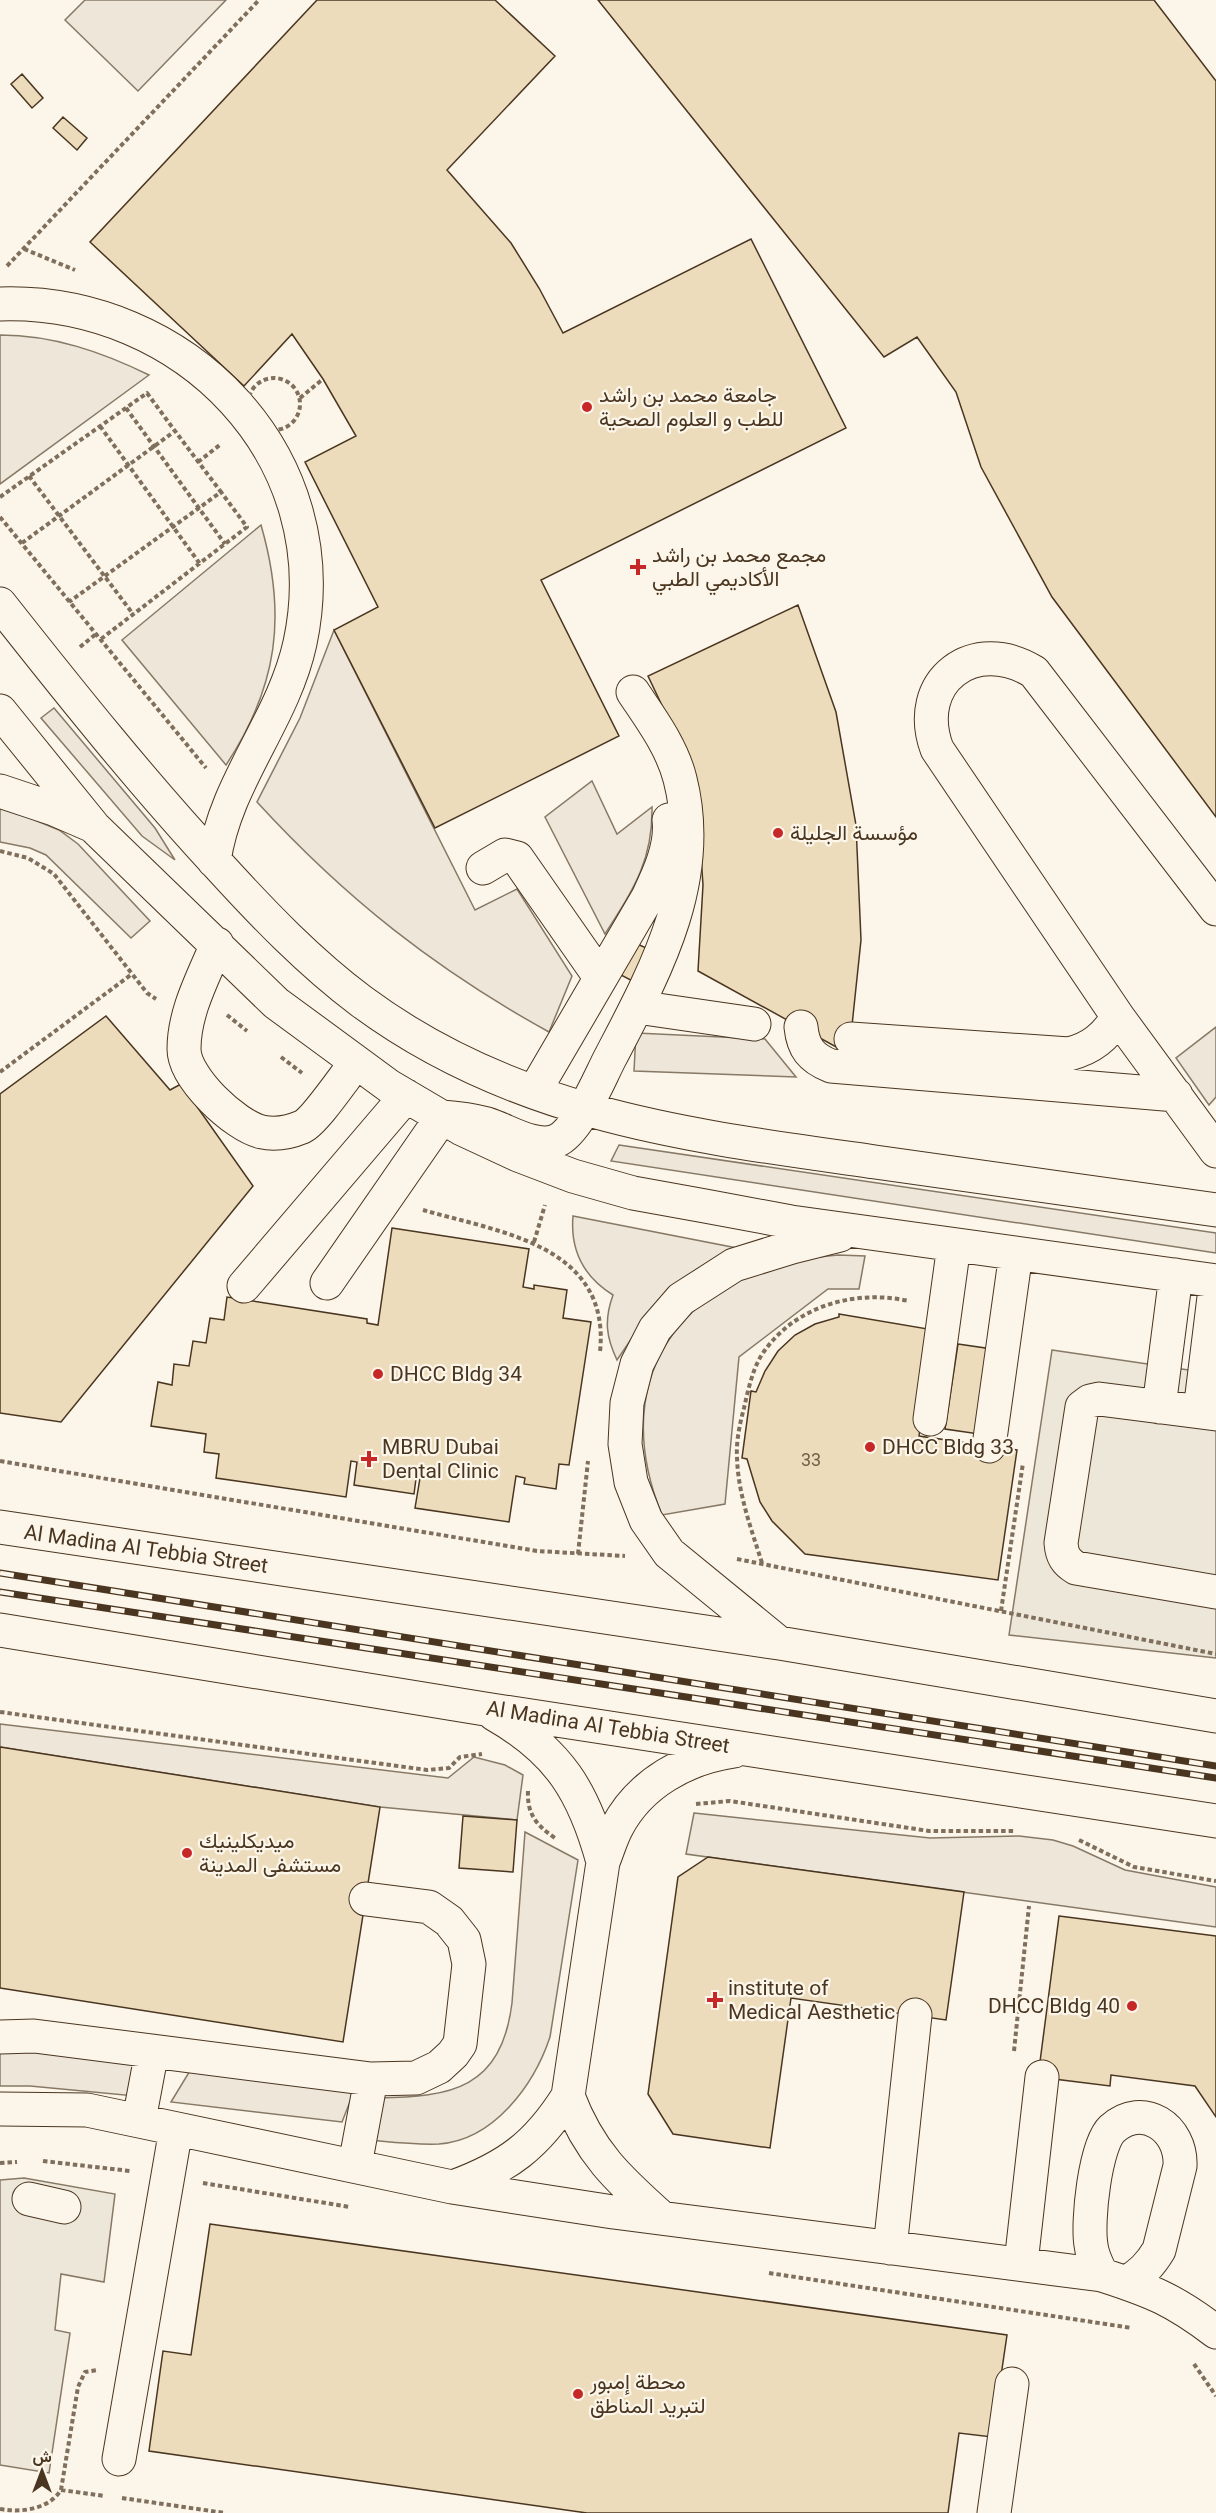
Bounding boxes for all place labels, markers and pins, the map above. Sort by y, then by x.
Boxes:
place label: جامعة محمد بن راشد للطب و العلوم الصحية [599,383,784,433]
marker: جامعة محمد بن راشد للطب و العلوم الصحية [580,400,594,414]
place label: مجمع محمد بن راشد الأكاديمي الطبي [652,543,826,596]
marker: مجمع محمد بن راشد الأكاديمي الطبي [629,558,647,576]
place label: مؤسسة الجليلة [790,821,918,846]
marker: مؤسسة الجليلة [771,826,785,840]
place label: DHCC Bldg 34 [390,1362,522,1386]
marker: DHCC Bldg 34 [371,1367,385,1381]
place label: MBRU Dubai Dental Clinic [382,1435,499,1483]
place label: DHCC Bldg 33 [882,1435,1014,1459]
marker: DHCC Bldg 33 [863,1440,877,1454]
marker: MBRU Dubai Dental Clinic [360,1450,378,1468]
place label: ميديكلينيك مستشفى المدينة [199,1829,341,1877]
marker: ميديكلينيك مستشفى المدينة [180,1846,194,1860]
place label: institute of Medical Aesthetic [728,1976,895,2024]
marker: institute of Medical Aesthetic [706,1991,724,2009]
place label: DHCC Bldg 40 [988,1994,1120,2018]
marker: DHCC Bldg 40 [1125,1999,1139,2013]
place label: محطة إمبور لتبريد المناطق [589,2370,706,2419]
marker: محطة إمبور لتبريد المناطق [571,2387,585,2401]

